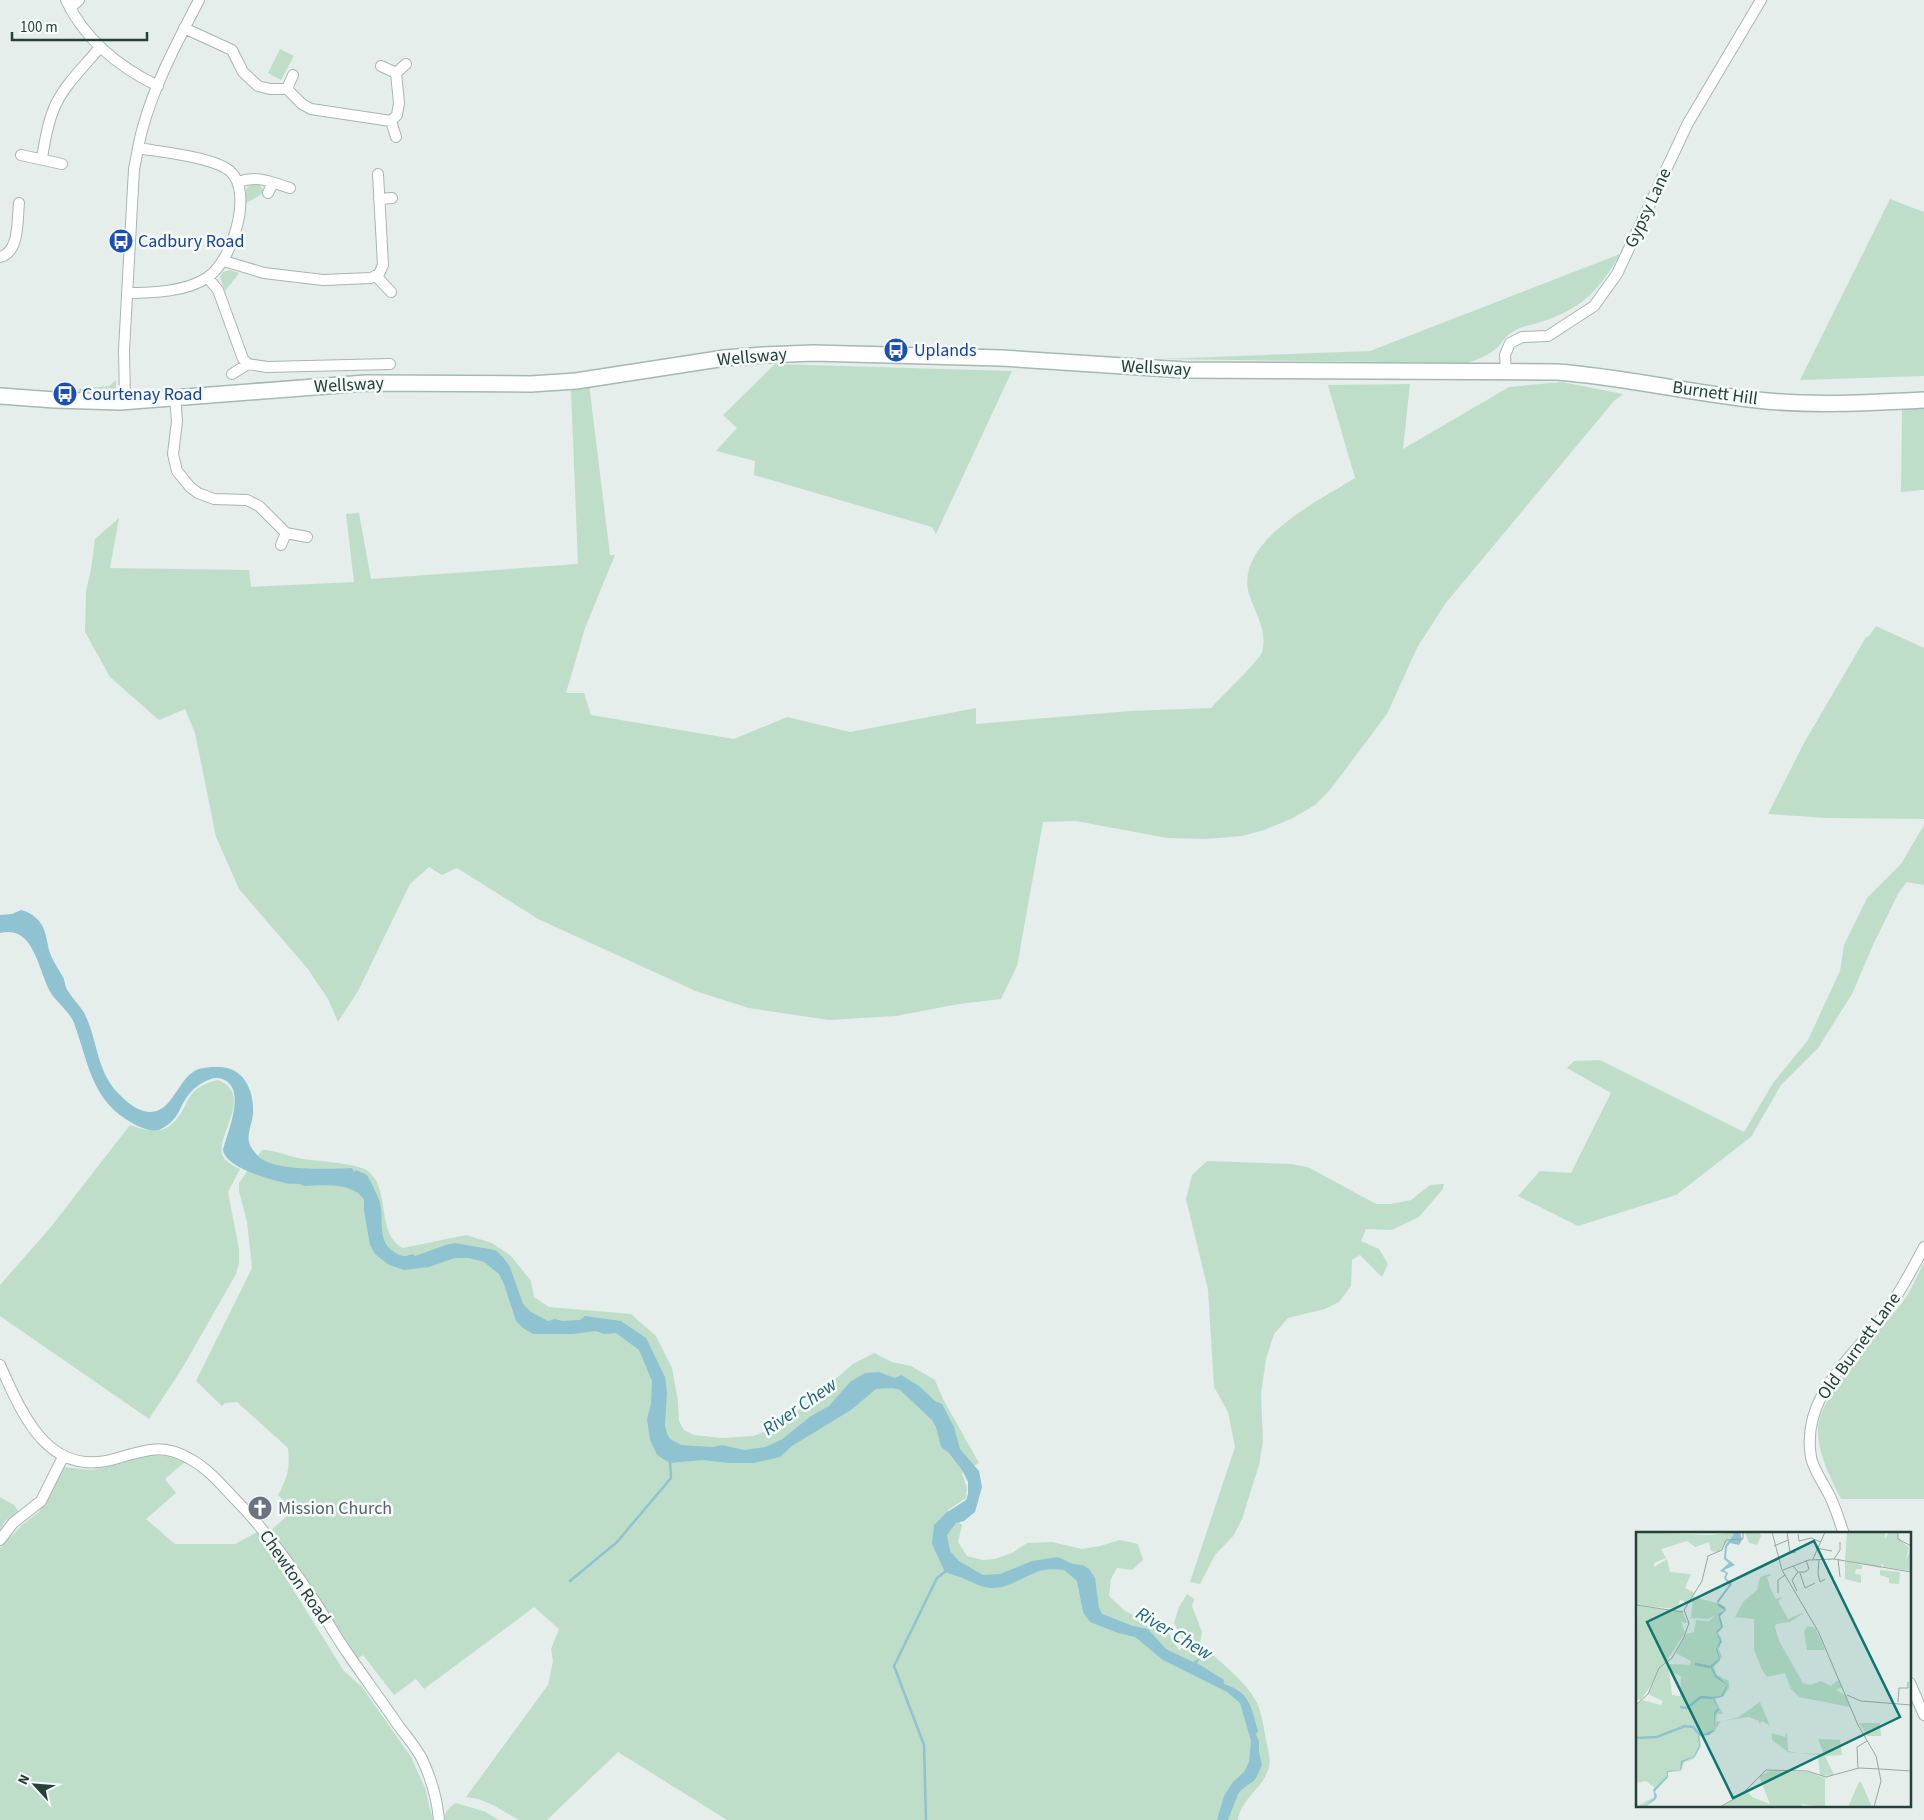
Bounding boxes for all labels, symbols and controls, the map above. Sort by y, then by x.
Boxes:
scale bar [12,10,148,42]
text: 100 m [20,17,58,38]
street label: Gypsy Lane [1619,164,1677,252]
bus stop icon: Cadbury Road [108,228,134,254]
place label: Cadbury Road [138,229,244,254]
bus stop icon: Uplands [883,337,909,363]
place label: Uplands [914,338,977,363]
street label: Wellsway [716,341,789,373]
street label: Wellsway [1120,354,1192,382]
street label: Wellsway [313,371,385,399]
street label: Burnett Hill [1671,375,1759,411]
bus stop icon: Courtenay Road [52,381,78,407]
place label: Courtenay Road [82,382,202,407]
street label: Old Burnett Lane [1811,1287,1907,1405]
water label: River Chew [757,1371,843,1443]
church icon: Mission Church [247,1495,273,1521]
place label: Mission Church [278,1496,392,1521]
street label: Chewton Road [253,1525,337,1629]
inset map [1636,1532,1912,1808]
water label: River Chew [1130,1600,1218,1668]
north arrow [10,1760,60,1810]
text: N [13,1771,35,1788]

